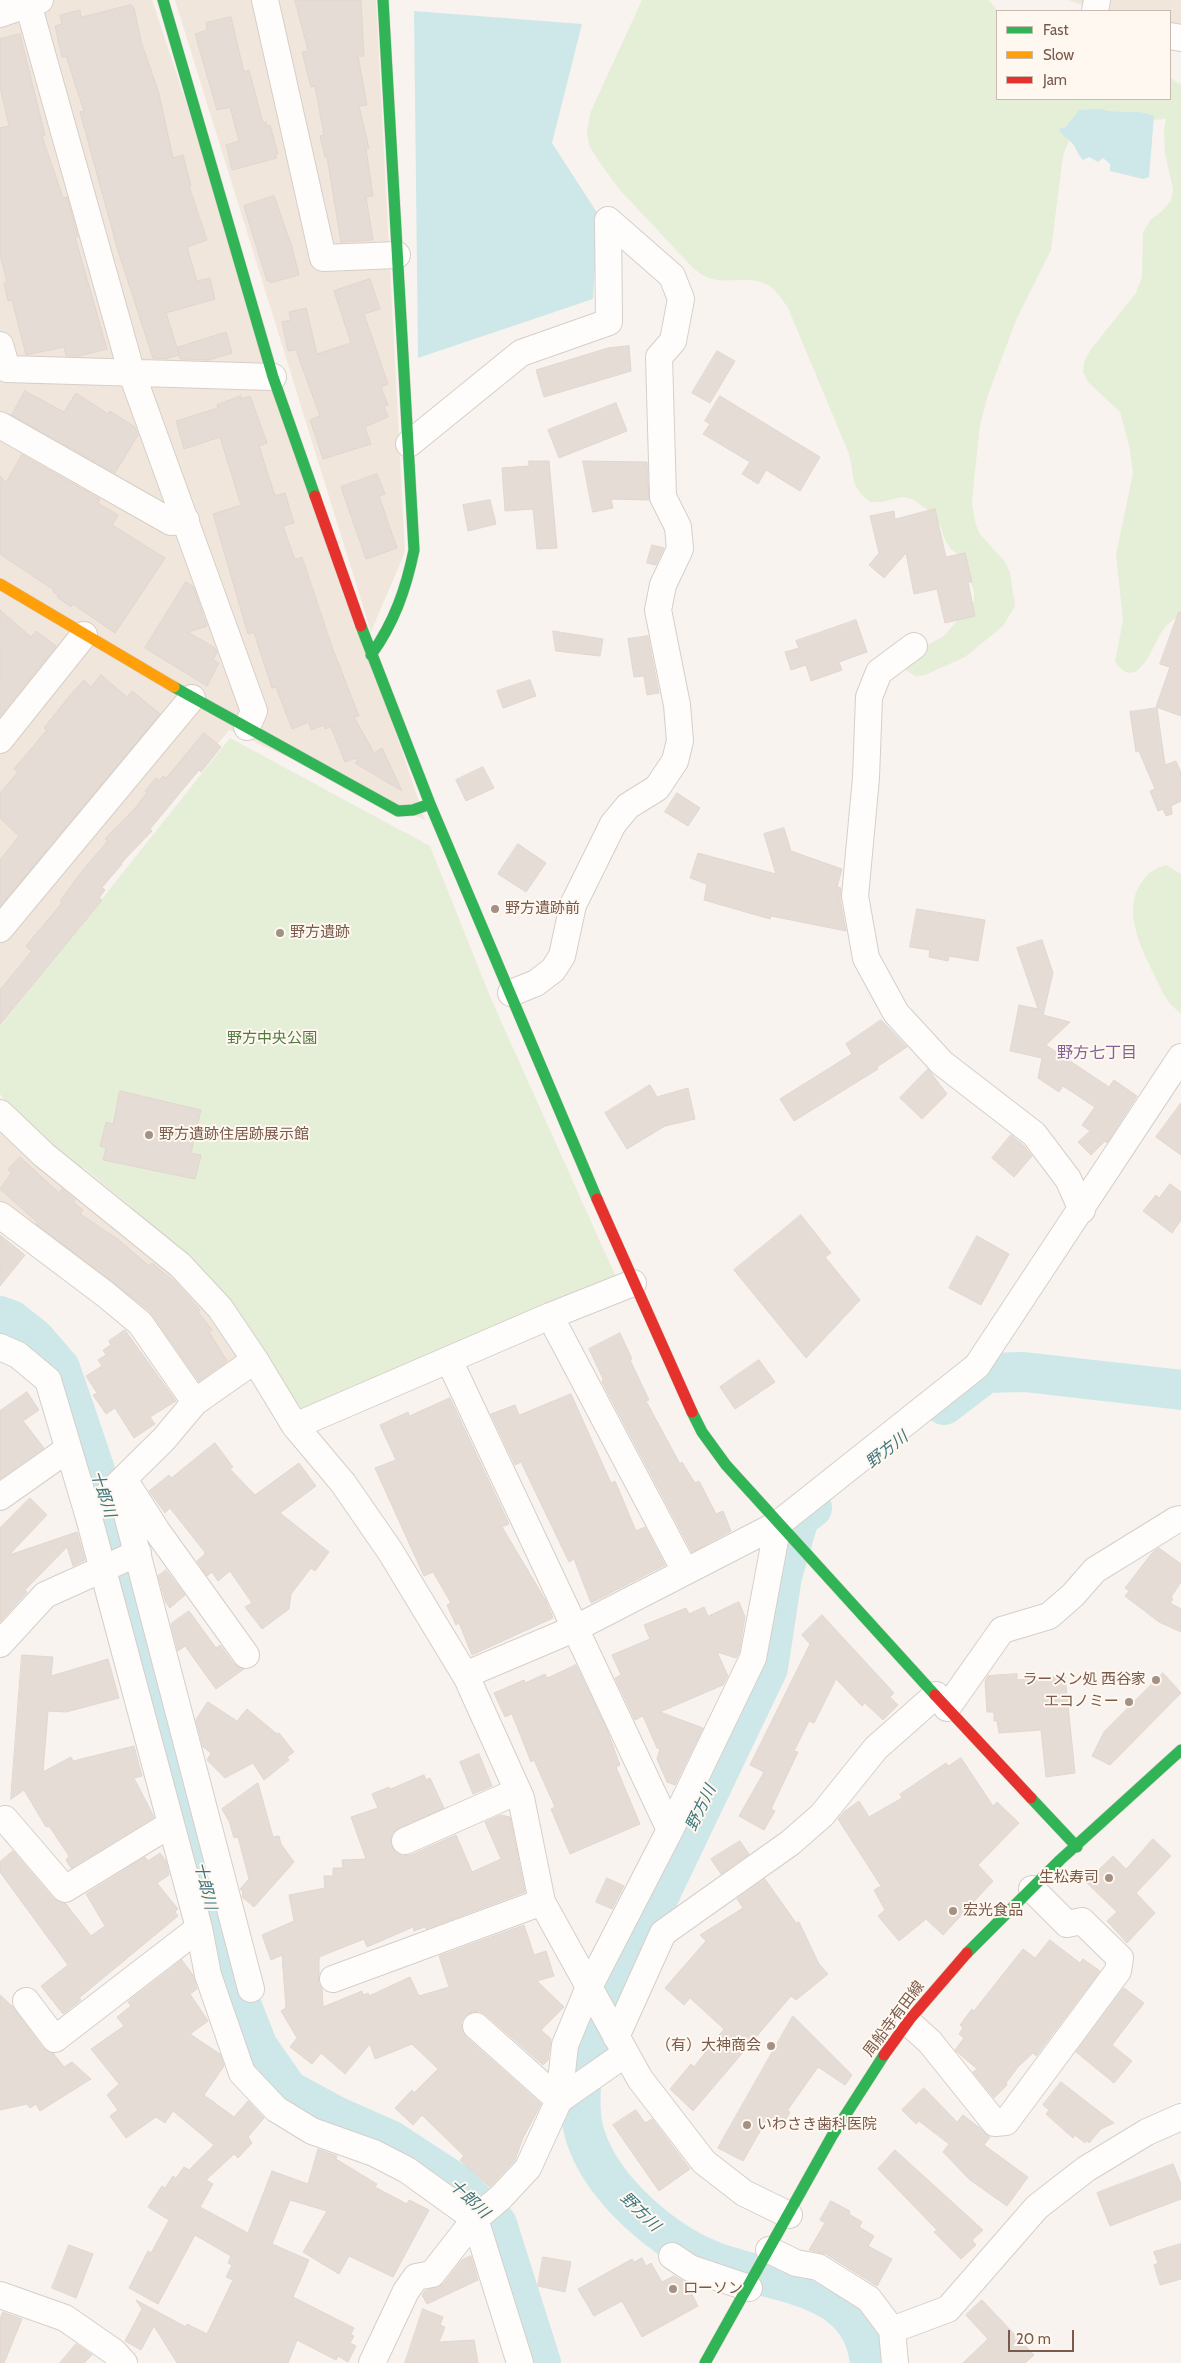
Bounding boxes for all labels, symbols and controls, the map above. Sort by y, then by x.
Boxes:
legend [996,10,1171,100]
text: Fast [1043,21,1068,39]
text: Slow [1043,46,1074,64]
text: Jam [1043,71,1067,89]
place label: 野方遺跡前 [505,900,580,918]
marker: 野方遺跡前 [489,903,501,915]
place label: 野方遺跡 [290,924,350,942]
marker: 野方遺跡 [274,927,286,939]
park label: 野方中央公園 [227,1030,317,1048]
district label: 野方七丁目 [1057,1043,1137,1063]
place label: 野方遺跡住居跡展示館 [159,1126,309,1144]
marker: 野方遺跡住居跡展示館 [143,1129,155,1141]
water label: 野方川 [862,1428,912,1472]
water label: 十郎川 [86,1468,120,1520]
place label: ラーメン処 西谷家 [1023,1671,1146,1689]
marker: ラーメン処 西谷家 [1150,1674,1162,1686]
place label: エコノミー [1044,1693,1119,1711]
marker: エコノミー [1123,1696,1135,1708]
water label: 野方川 [682,1782,720,1834]
water label: 十郎川 [190,1860,220,1912]
place label: 生松寿司 [1039,1869,1099,1887]
marker: 生松寿司 [1103,1872,1115,1884]
place label: 宏光食品 [963,1902,1023,1920]
marker: 宏光食品 [947,1905,959,1917]
street label: 周船寺有田線 [860,1978,928,2060]
place label: （有）大神商会 [656,2037,761,2055]
marker: （有）大神商会 [765,2040,777,2052]
place label: いわさき歯科医院 [757,2116,877,2134]
marker: いわさき歯科医院 [741,2119,753,2131]
water label: 十郎川 [445,2176,493,2222]
water label: 野方川 [616,2188,664,2236]
place label: ローソン [683,2280,743,2298]
marker: ローソン [667,2283,679,2295]
scale bar [1011,2320,1077,2352]
text: 20 m [1016,2330,1051,2348]

